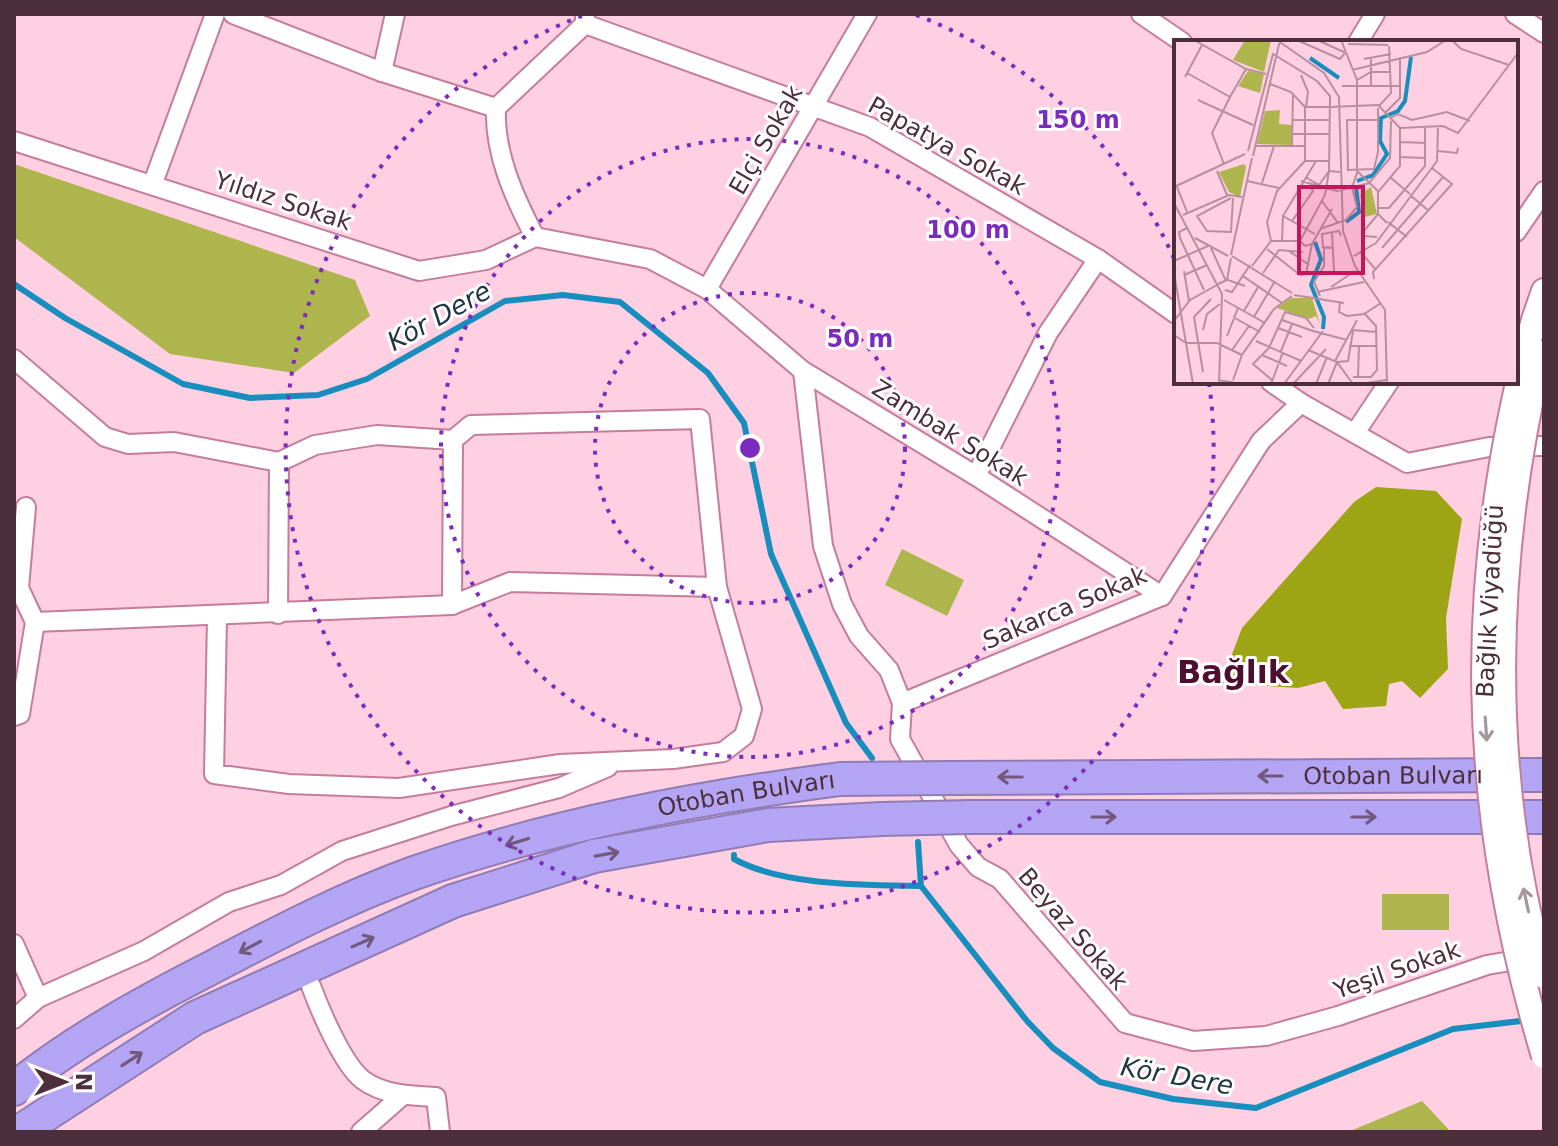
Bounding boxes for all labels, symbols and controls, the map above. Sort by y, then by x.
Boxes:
inset map [1174,40,1518,384]
street label: Elçi Sokak [724,80,809,200]
street label: Papatya Sokak [863,91,1031,201]
text: 150 m [1036,106,1120,134]
street label: Yıldız Sokak [210,165,355,236]
text: 100 m [926,216,1010,244]
water label: Kör Dere [382,275,496,357]
text: 50 m [827,325,893,353]
street label: Zambak Sokak [867,374,1033,492]
centre of rings [736,434,764,462]
street label: Bağlık Viyadüğü [1471,504,1509,698]
street label: Sakarca Sokak [979,561,1151,655]
district label: Bağlık [1177,653,1290,691]
one-way arrow [1479,715,1494,742]
street label: Otoban Bulvarı [1303,761,1483,790]
street label: Otoban Bulvarı [655,766,837,822]
one-way arrow [997,769,1024,785]
one-way arrow [1257,769,1284,784]
one-way arrow [1090,809,1117,825]
one-way arrow [1350,809,1377,825]
one-way arrow [505,836,530,850]
one-way arrow [594,845,619,860]
street label: Beyaz Sokak [1012,862,1134,996]
one-way arrow [1518,888,1533,913]
one-way arrow [351,934,375,949]
street label: Yeşil Sokak [1329,935,1464,1005]
one-way arrow [238,940,262,956]
north arrow [24,1042,104,1122]
one-way arrow [120,1051,142,1067]
water label: Kör Dere [1118,1051,1236,1101]
text: N [71,1073,96,1091]

